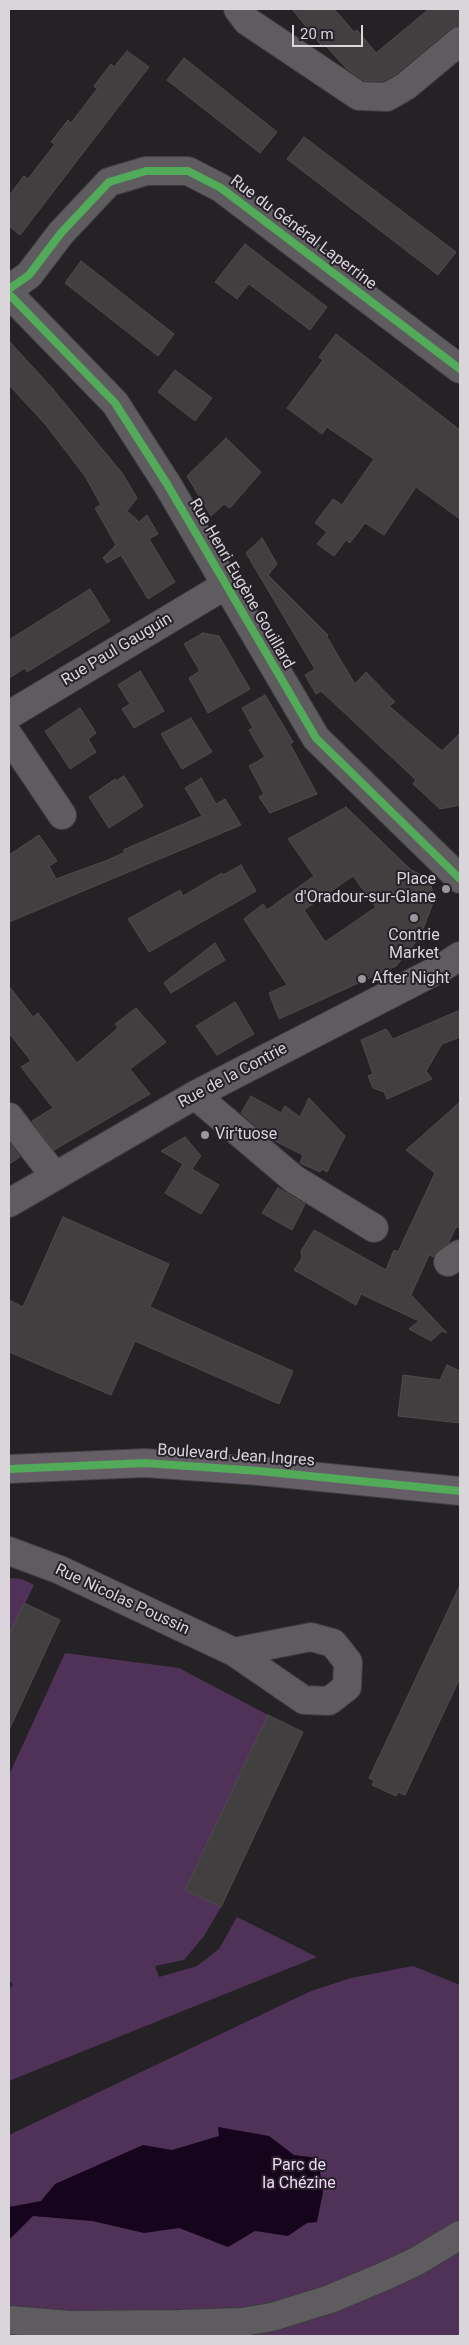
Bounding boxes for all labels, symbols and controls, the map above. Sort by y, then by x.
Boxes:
scale bar [294,15,365,47]
text: 20 m [300,25,334,43]
street label: Rue du Général Laperrine [226,172,380,294]
street label: Rue Henri Eugène Gouillard [184,496,298,672]
street label: Rue Paul Gauguin [58,609,176,691]
place label: Place d'Oradour-sur-Glane [295,870,436,908]
marker: Place d'Oradour-sur-Glane [440,883,452,895]
marker: Contrie Market [408,912,420,924]
place label: Contrie Market [388,926,440,964]
place label: After Night [372,969,449,989]
marker: After Night [356,973,368,985]
street label: Rue de la Contrie [175,1039,291,1113]
place label: Vir'tuose [215,1125,277,1145]
marker: Vir'tuose [199,1129,211,1141]
street label: Boulevard Jean Ingres [157,1441,315,1471]
street label: Rue Nicolas Poussin [52,1560,192,1640]
park label: Parc de la Chézine [262,2156,336,2194]

